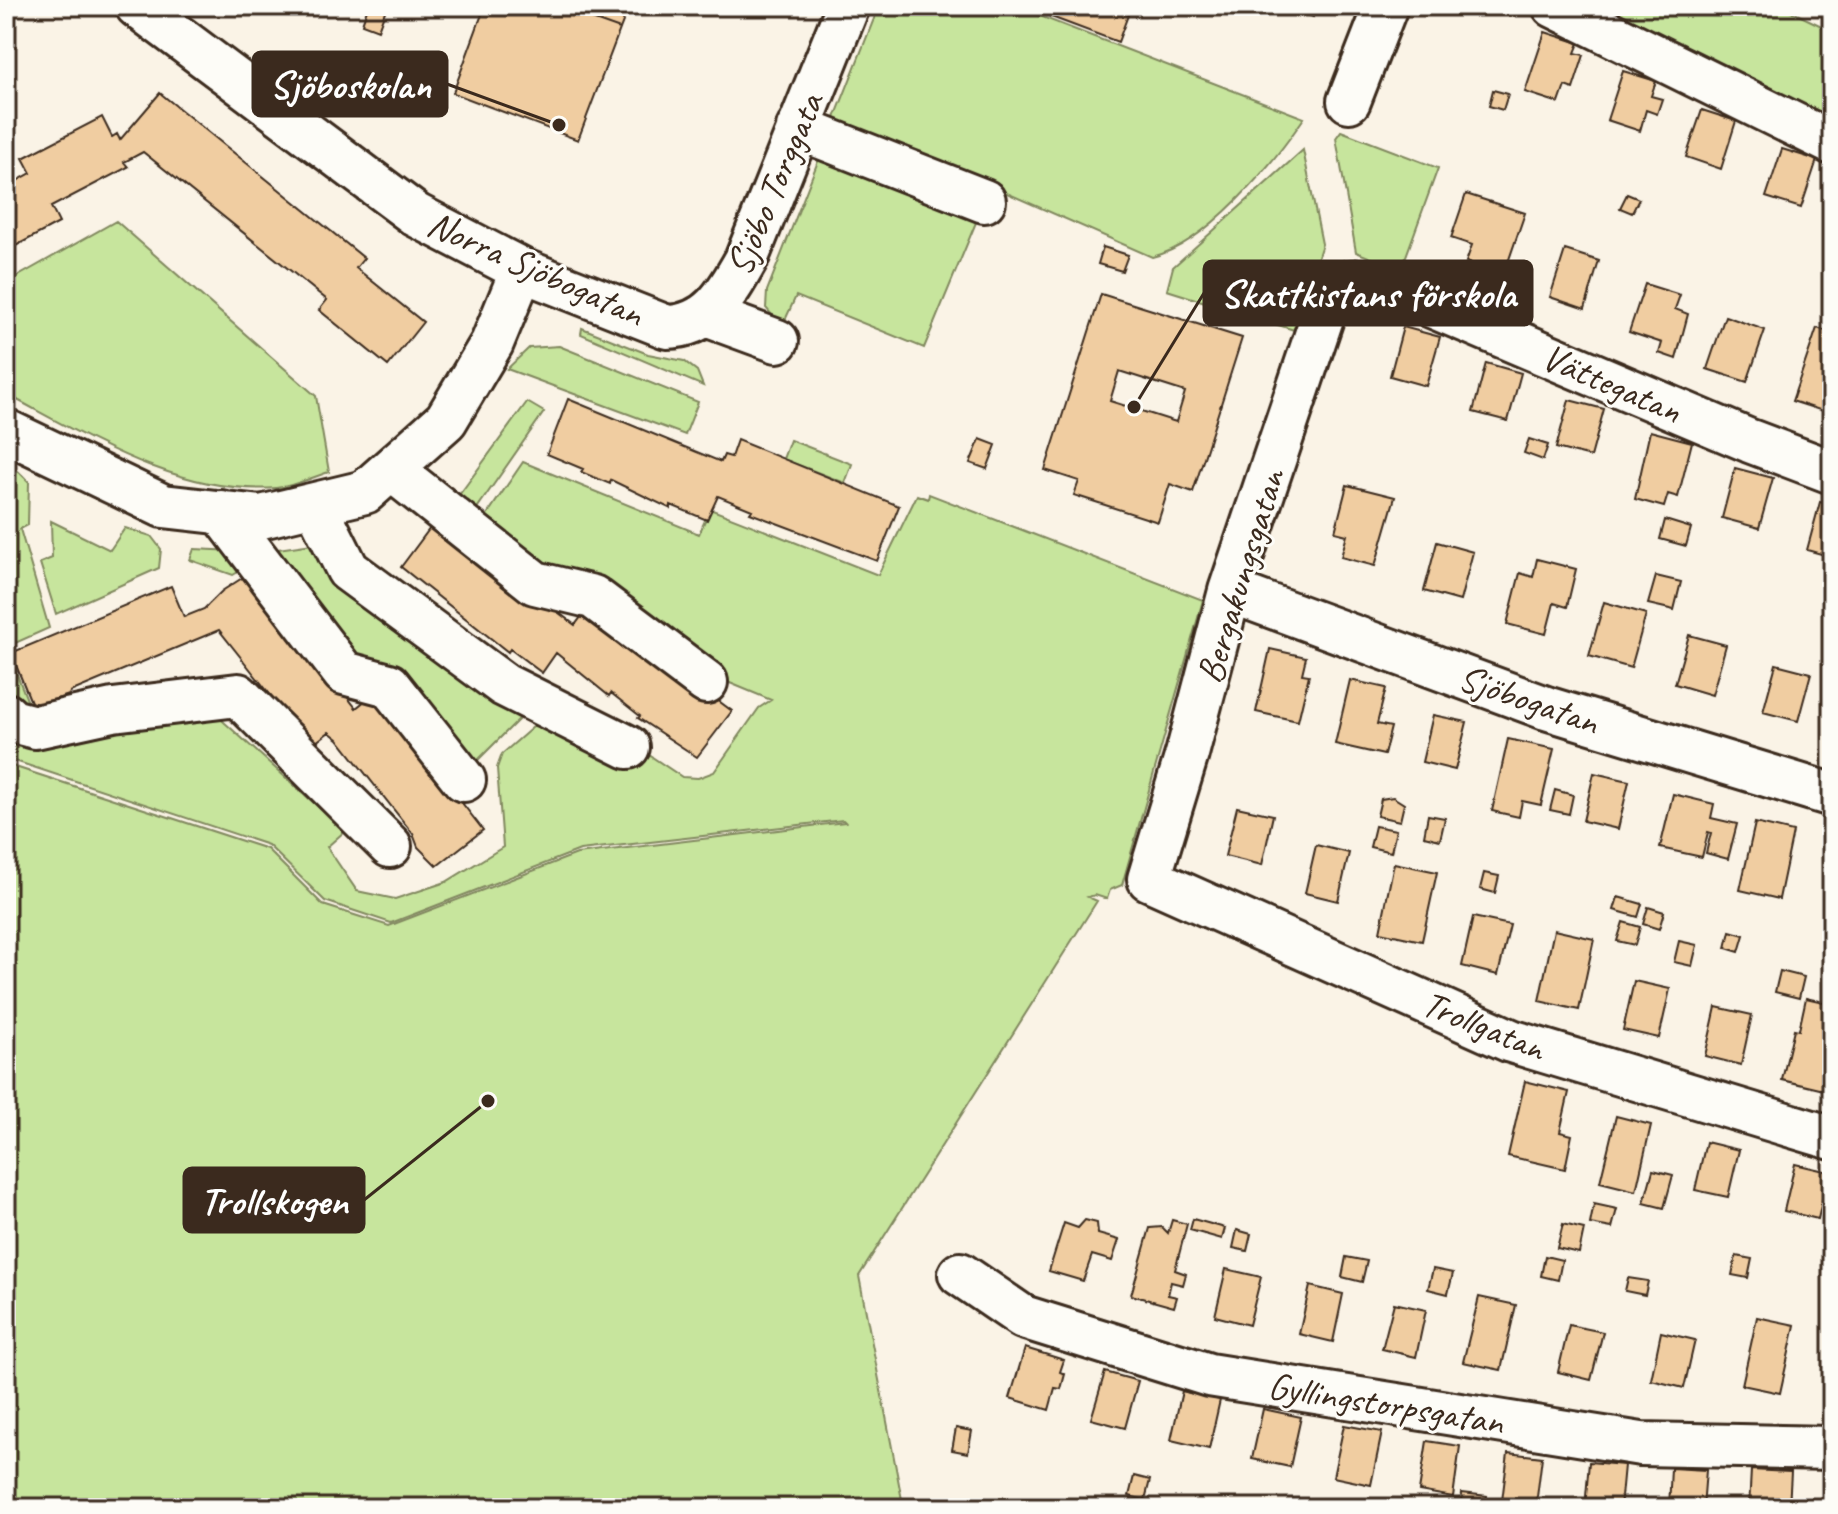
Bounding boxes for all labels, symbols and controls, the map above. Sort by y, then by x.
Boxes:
callout: Sjöboskolan [253,52,447,116]
text: Sjöboskolan [269,60,431,110]
street label: Sjöbo Torggata [715,84,835,282]
street label: Norra Sjöbogatan [420,200,653,338]
callout: Skattkistans förskola [1204,261,1532,325]
text: Skattkistans förskola [1220,269,1518,319]
street label: Vättegatan [1535,333,1689,434]
street label: Bergakungsgatan [1186,462,1296,689]
street label: Sjöbogatan [1453,654,1607,746]
street label: Trollgatan [1416,980,1554,1072]
callout: Trollskogen [184,1168,364,1232]
text: Trollskogen [200,1176,350,1226]
street label: Gyllingstorpsgatan [1265,1362,1509,1446]

